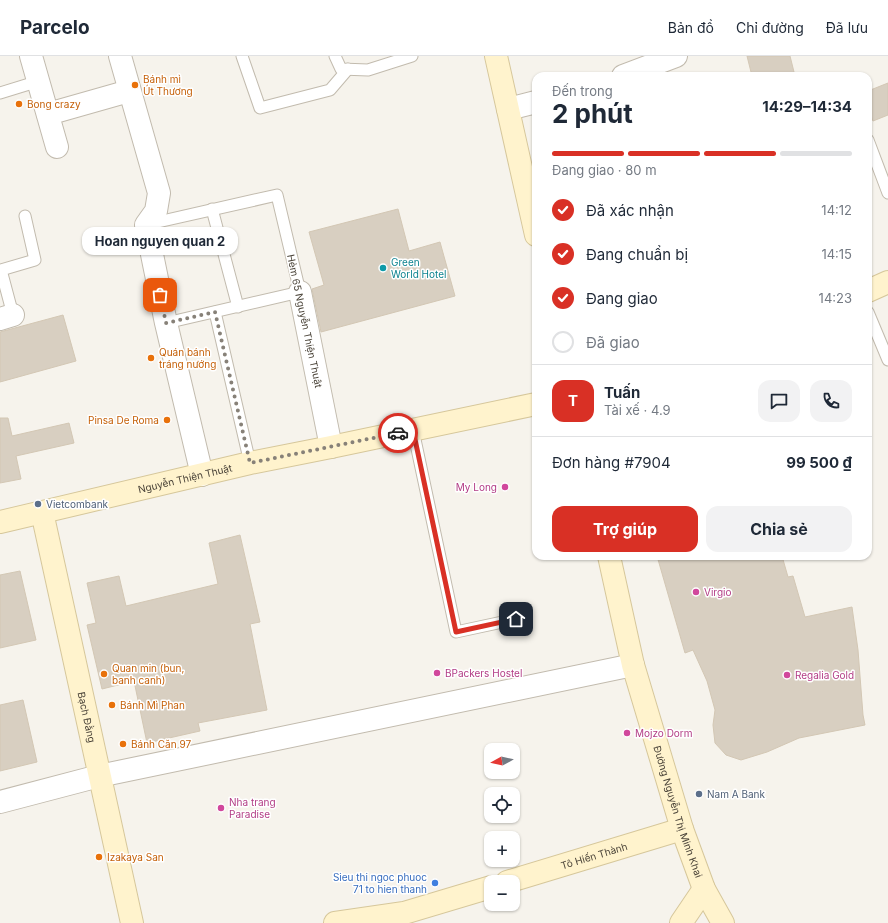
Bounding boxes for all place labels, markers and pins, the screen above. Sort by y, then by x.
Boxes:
place label: Bánh mì Út Thương [143,73,193,97]
marker: Bánh mì Út Thương [130,80,140,90]
place label: Bong crazy [27,98,81,110]
marker: Bong crazy [14,99,24,109]
callout: Hoan nguyen quan 2 [82,227,238,255]
place label: Green World Hotel [391,256,446,280]
marker: Green World Hotel [378,263,388,273]
pin [143,278,177,312]
place label: Quán bánh tráng nướng [159,346,216,370]
marker: Quán bánh tráng nướng [146,353,156,363]
place label: Pinsa De Roma [88,414,159,426]
marker: Pinsa De Roma [162,415,172,425]
place label: My Long [456,481,497,493]
marker: My Long [500,482,510,492]
place label: Vietcombank [46,498,109,510]
marker: Vietcombank [33,499,43,509]
place label: Virgio [704,586,731,598]
marker: Virgio [691,587,701,597]
pin [499,602,533,636]
place label: Quan min (bun, banh canh) [112,662,184,686]
place label: BPackers Hostel [445,667,522,679]
marker: BPackers Hostel [432,668,442,678]
marker: Quan min (bun, banh canh) [99,669,109,679]
place label: Regalia Gold [795,669,854,681]
marker: Regalia Gold [782,670,792,680]
place label: Bánh Mì Phan [120,699,185,711]
marker: Bánh Mì Phan [107,700,117,710]
place label: Mojzo Dorm [635,727,693,739]
marker: Mojzo Dorm [622,728,632,738]
place label: Bánh Căn 97 [131,738,191,750]
marker: Bánh Căn 97 [118,739,128,749]
place label: Nam A Bank [707,788,766,800]
marker: Nam A Bank [694,789,704,799]
place label: Nha trang Paradise [229,796,276,820]
marker: Nha trang Paradise [216,803,226,813]
place label: Izakaya San [107,851,164,863]
marker: Izakaya San [94,852,104,862]
place label: Sieu thi ngoc phuoc 71 to hien thanh [333,871,427,895]
marker: Sieu thi ngoc phuoc 71 to hien thanh [430,878,440,888]

